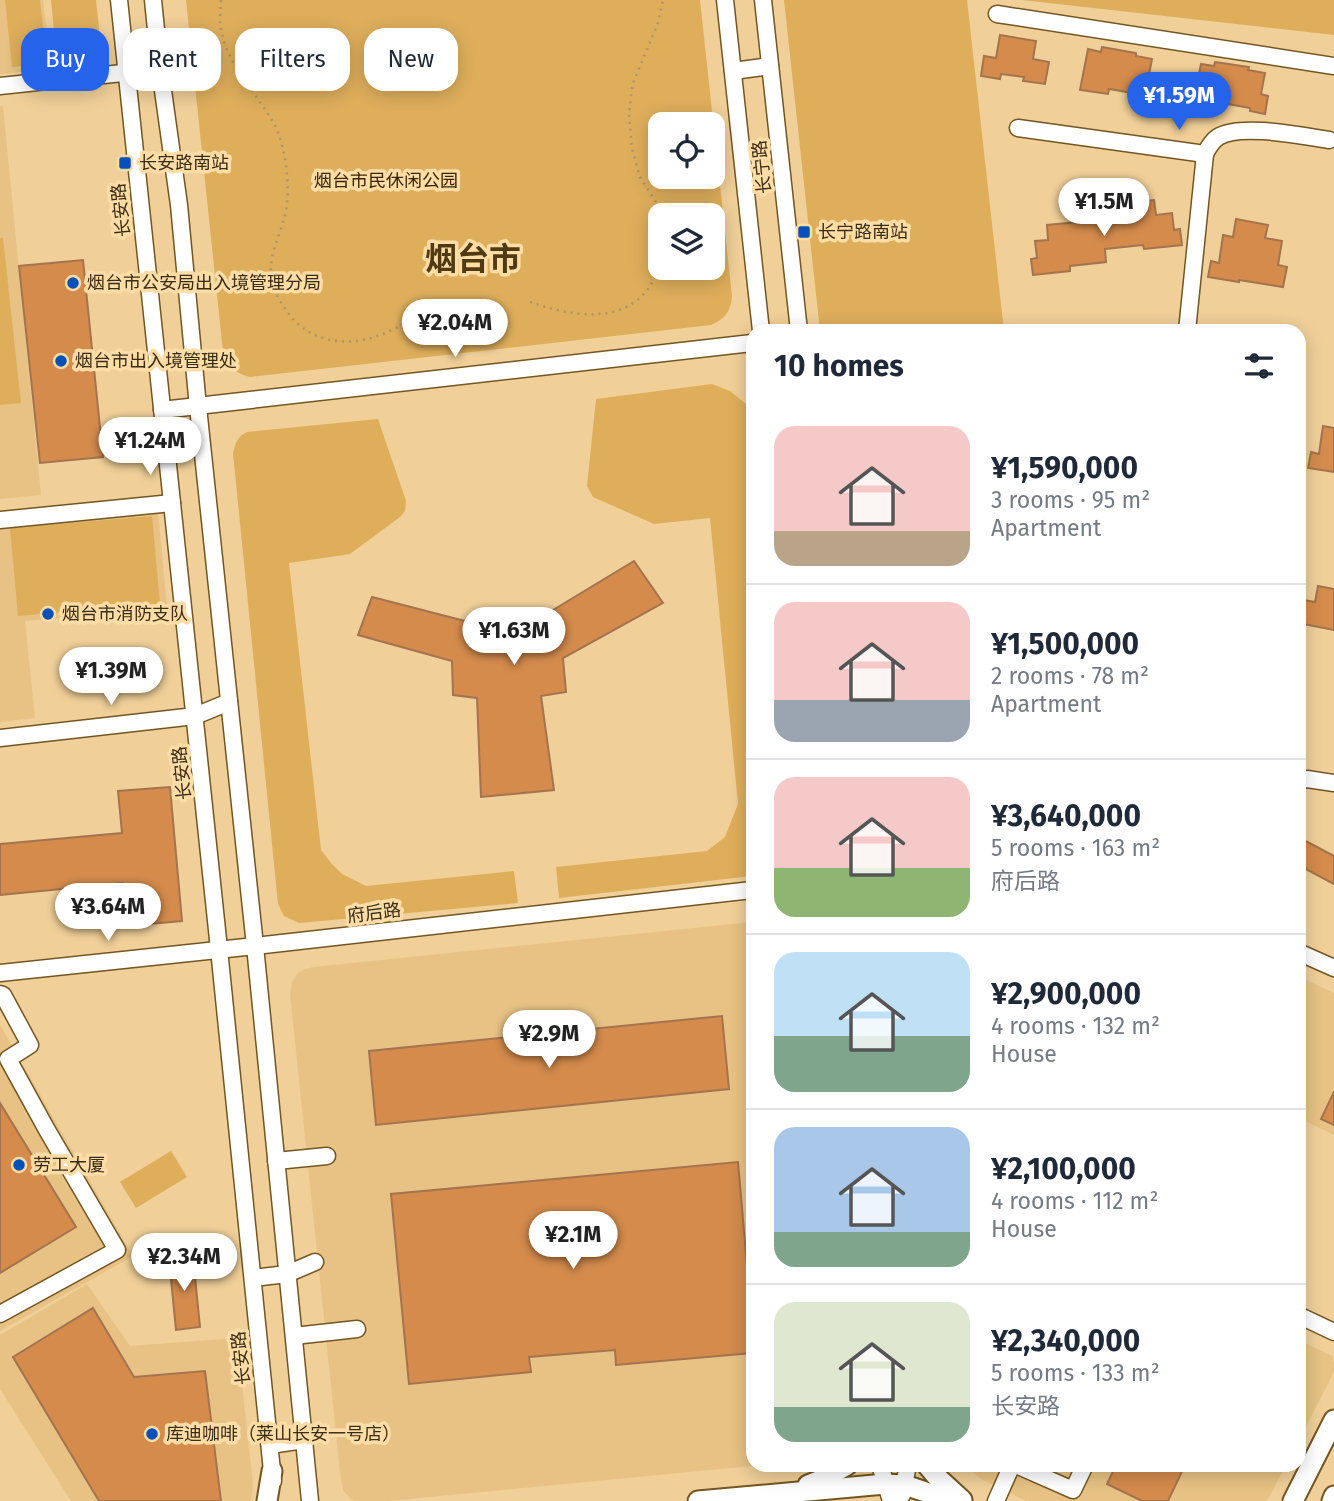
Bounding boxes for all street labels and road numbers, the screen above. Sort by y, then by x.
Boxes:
street label: 长宁路 [748,139,776,195]
street label: 长安路 [107,182,135,238]
street label: 长安路 [168,745,196,801]
street label: 府后路 [346,899,402,927]
street label: 长安路 [227,1330,255,1386]

